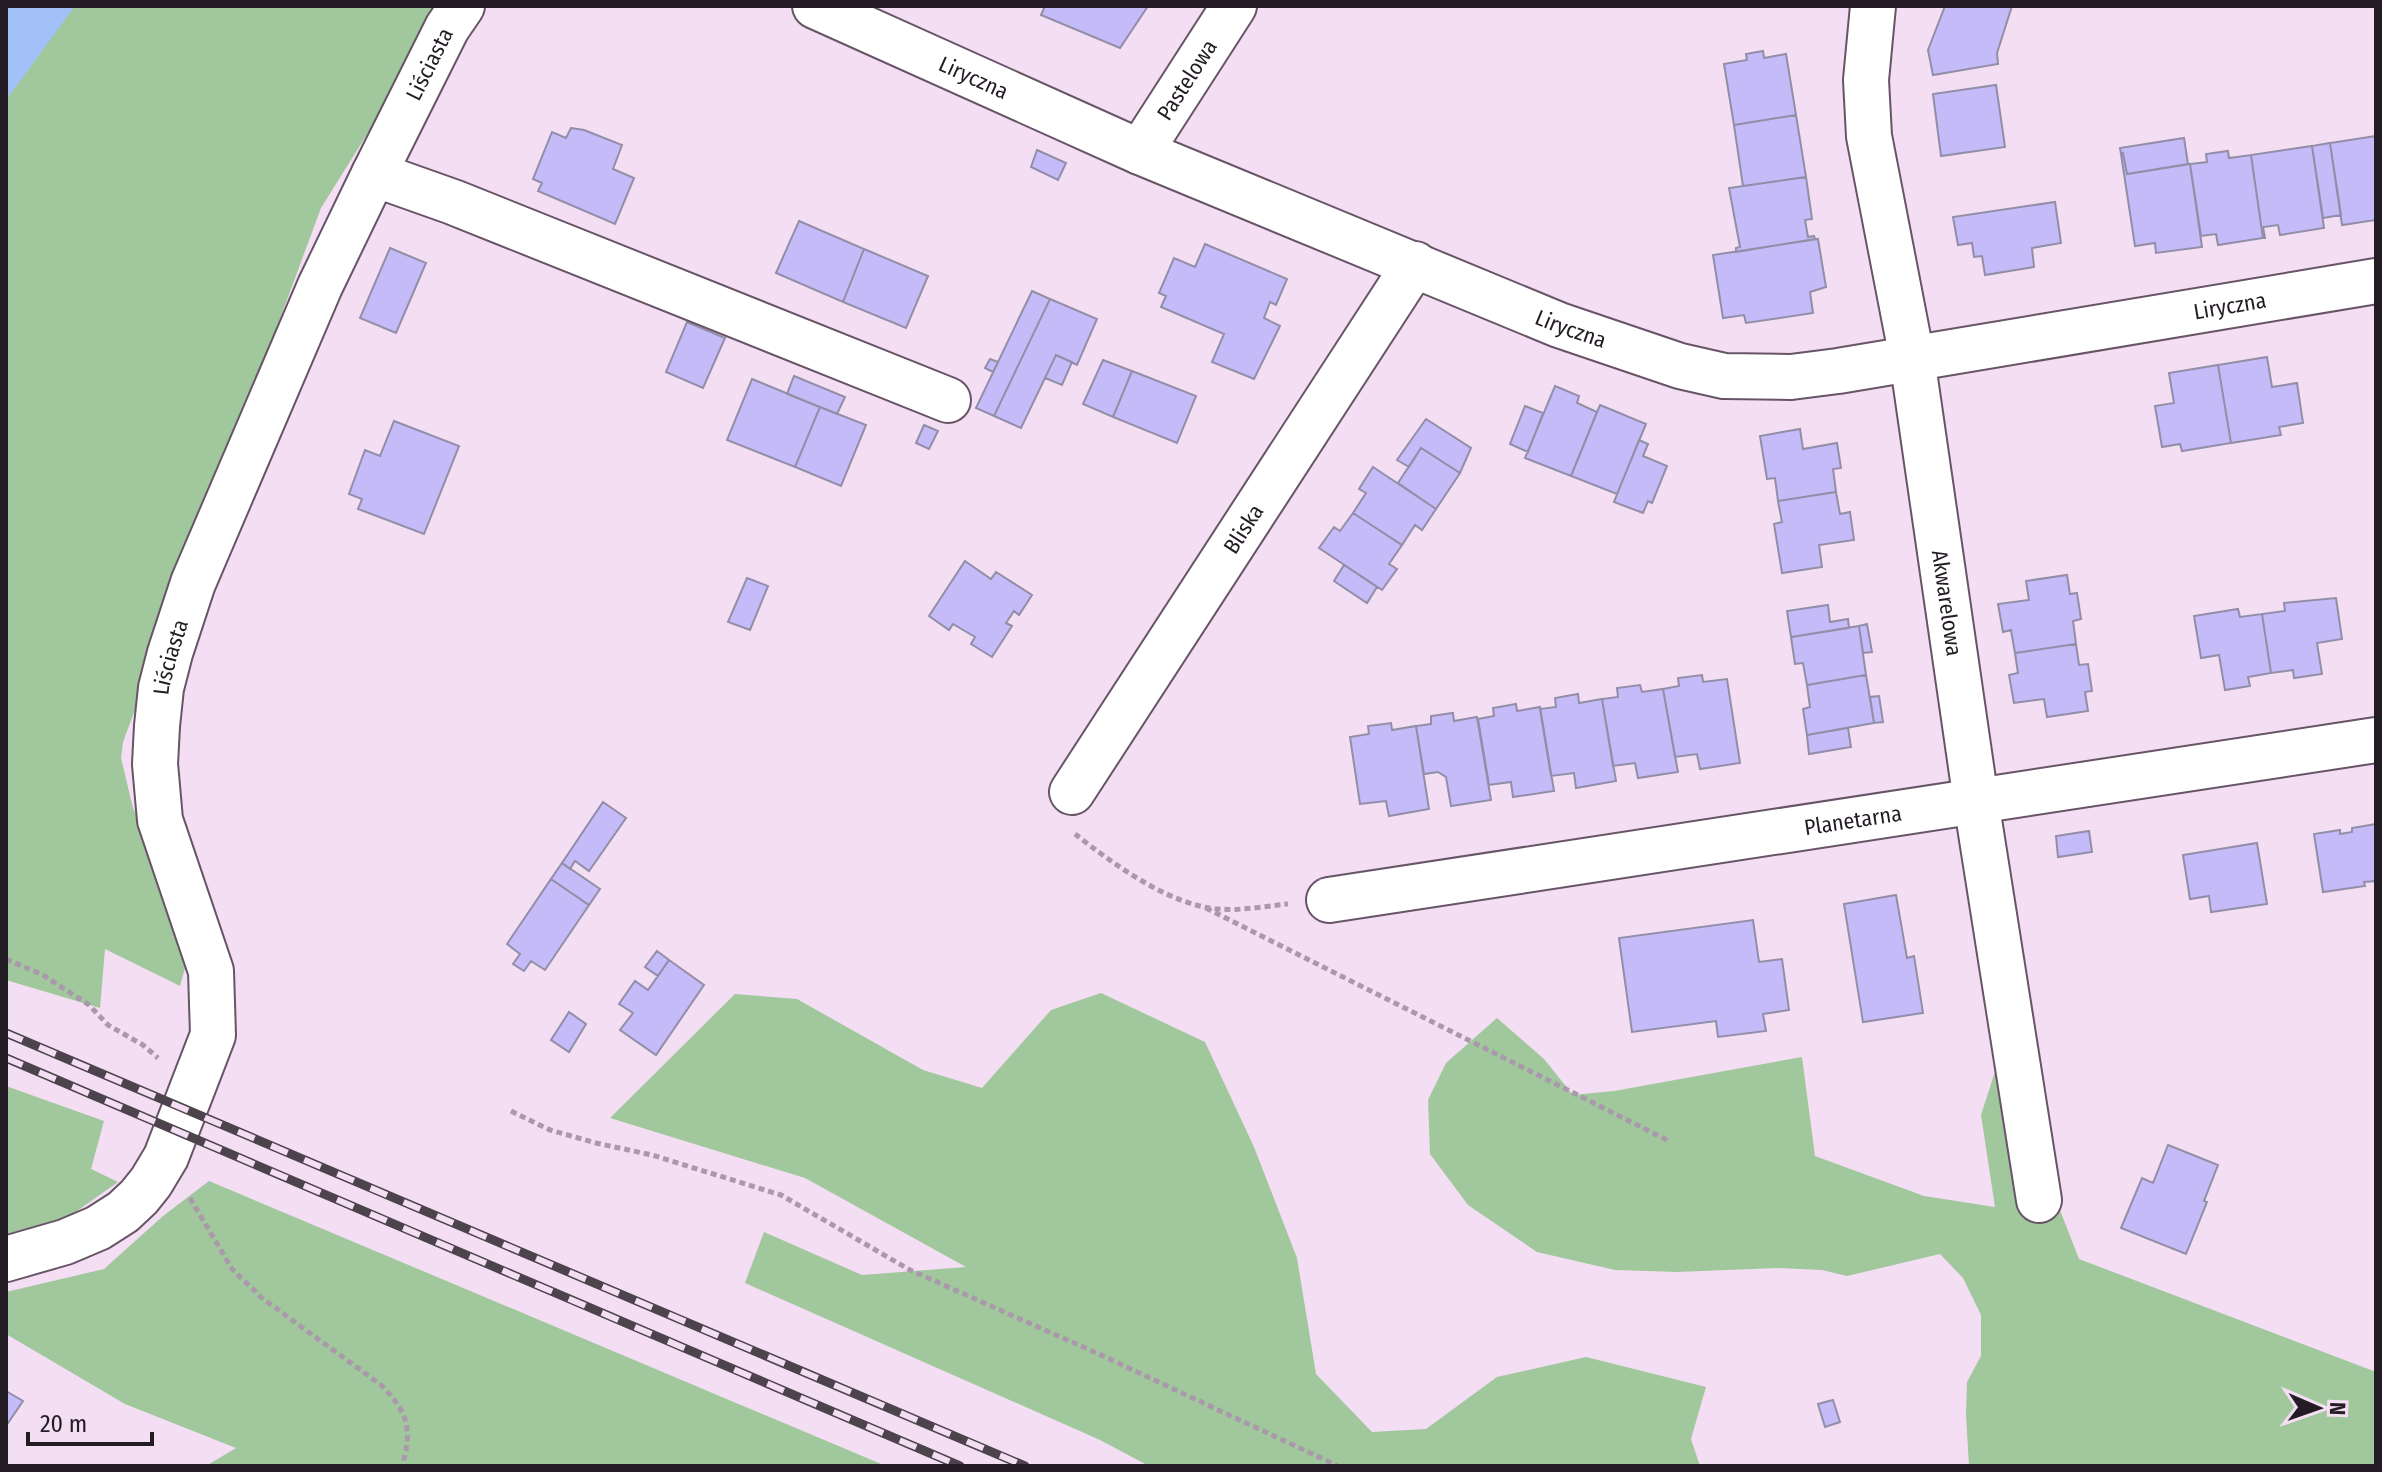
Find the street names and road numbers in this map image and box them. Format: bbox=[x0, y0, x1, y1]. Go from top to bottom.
street label: Liściasta bbox=[400, 23, 458, 105]
street label: Pastelowa bbox=[1151, 34, 1222, 125]
street label: Liryczna bbox=[935, 50, 1013, 105]
street label: Liryczna bbox=[2191, 286, 2268, 325]
street label: Liryczna bbox=[1531, 303, 1610, 354]
street label: Bliska bbox=[1217, 499, 1269, 558]
street label: Akwarelowa bbox=[1926, 548, 1968, 658]
street label: Liściasta bbox=[147, 616, 194, 696]
street label: Planetarna bbox=[1802, 799, 1903, 841]

